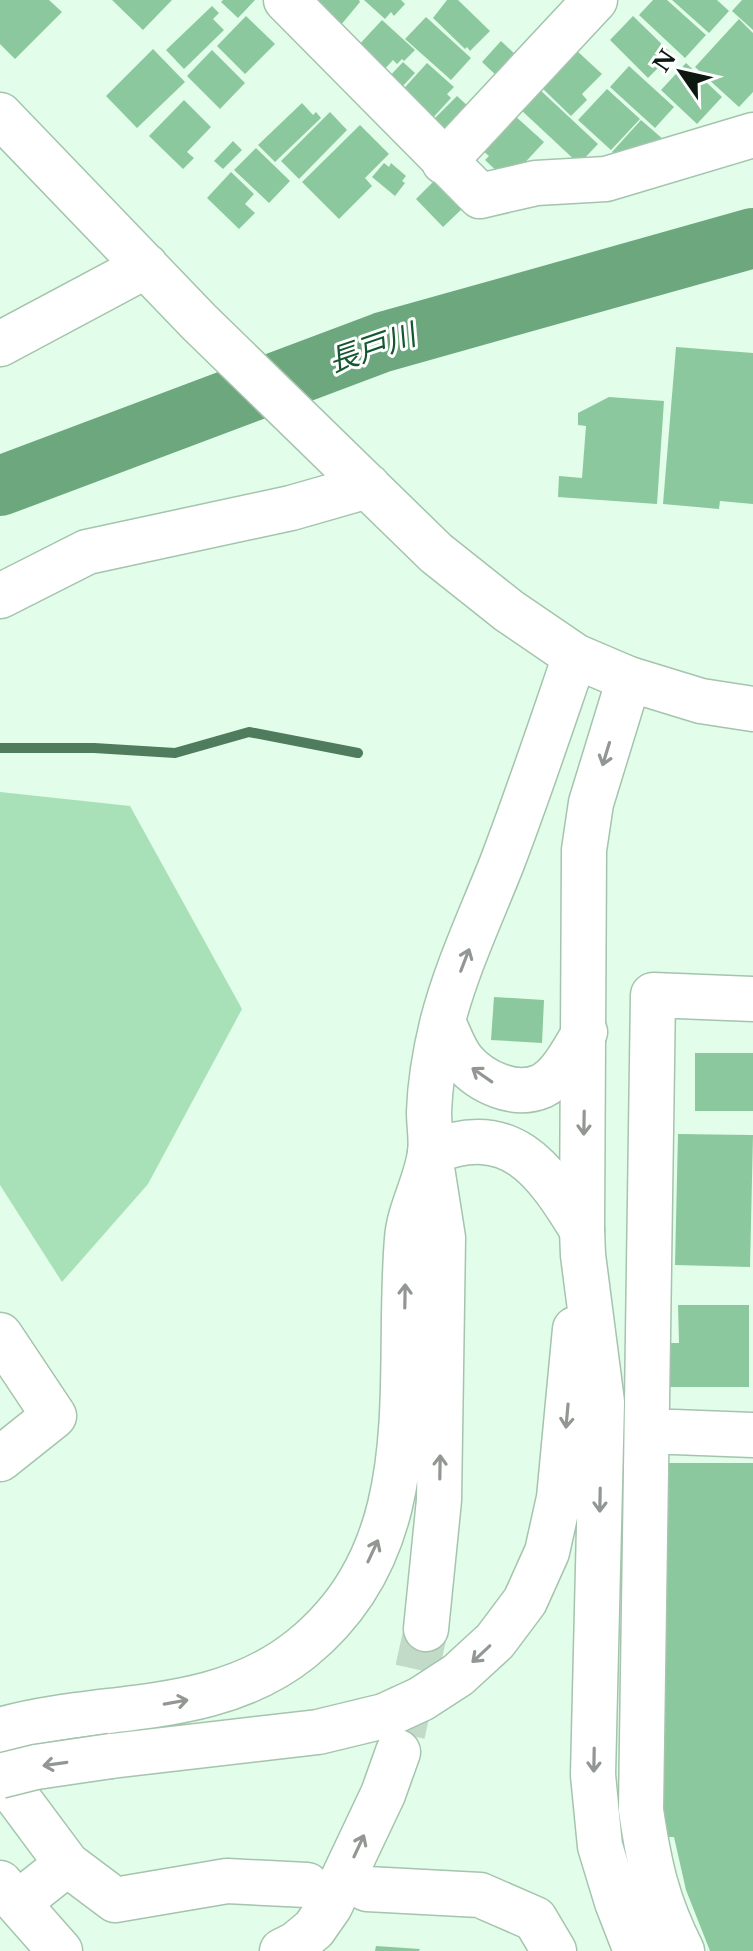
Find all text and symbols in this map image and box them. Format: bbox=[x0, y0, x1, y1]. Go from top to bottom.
north arrow bbox=[641, 32, 721, 112]
text: N bbox=[648, 45, 682, 77]
water label: 長戸川 bbox=[323, 315, 423, 380]
one-way arrow bbox=[598, 740, 613, 766]
one-way arrow bbox=[458, 948, 473, 973]
one-way arrow bbox=[471, 1067, 493, 1083]
one-way arrow bbox=[576, 1109, 591, 1136]
one-way arrow bbox=[398, 1283, 413, 1310]
one-way arrow bbox=[559, 1403, 574, 1429]
one-way arrow bbox=[432, 1454, 448, 1481]
one-way arrow bbox=[592, 1486, 608, 1513]
one-way arrow bbox=[366, 1540, 381, 1564]
one-way arrow bbox=[471, 1644, 491, 1663]
one-way arrow bbox=[163, 1694, 188, 1709]
one-way arrow bbox=[586, 1746, 601, 1773]
one-way arrow bbox=[43, 1757, 68, 1772]
one-way arrow bbox=[352, 1834, 367, 1858]

